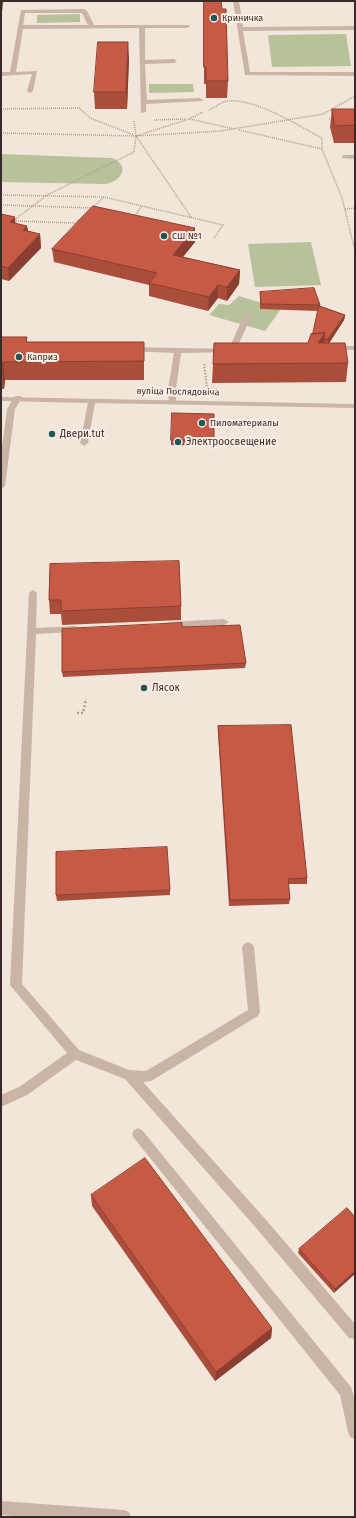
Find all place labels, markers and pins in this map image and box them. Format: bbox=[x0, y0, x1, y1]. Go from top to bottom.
marker: Криничка bbox=[209, 13, 219, 23]
place label: Криничка bbox=[222, 13, 263, 23]
marker: СШ №1 bbox=[159, 231, 169, 241]
place label: СШ №1 bbox=[172, 231, 202, 241]
marker: Каприз bbox=[14, 352, 24, 362]
place label: Каприз bbox=[27, 352, 58, 362]
marker: Пиломатериалы bbox=[197, 418, 207, 428]
place label: Пиломатериалы bbox=[210, 418, 279, 428]
place label: Двери.tut bbox=[60, 428, 105, 440]
marker: Двери.tut bbox=[47, 429, 57, 439]
place label: Электроосвещение bbox=[186, 436, 276, 448]
marker: Электроосвещение bbox=[173, 437, 183, 447]
place label: Лясок bbox=[152, 682, 180, 694]
marker: Лясок bbox=[139, 683, 149, 693]

